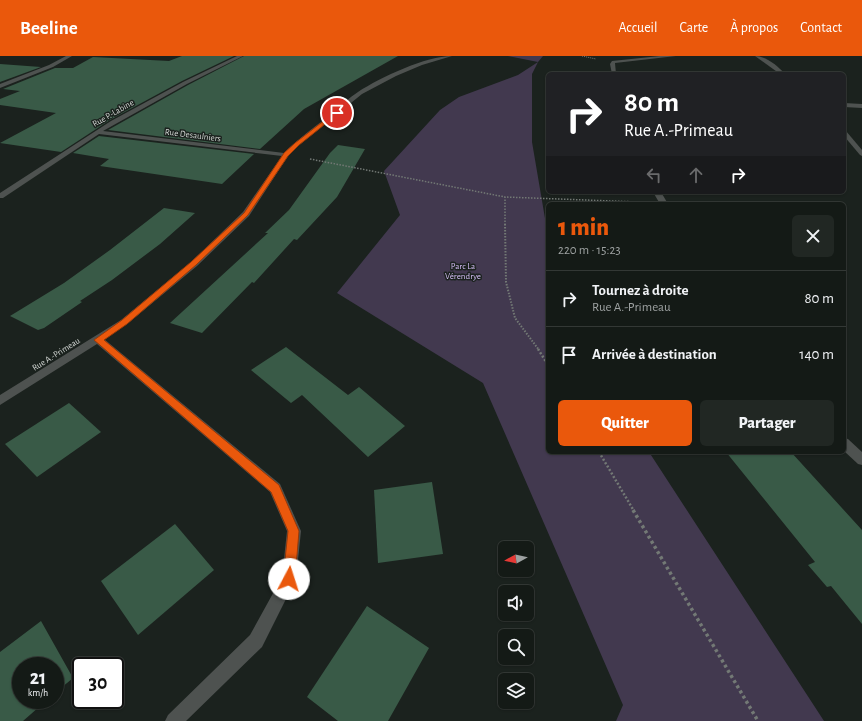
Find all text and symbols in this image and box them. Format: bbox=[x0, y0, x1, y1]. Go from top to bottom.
text: Beeline bbox=[20, 19, 78, 38]
text: Accueil bbox=[618, 21, 657, 35]
text: Carte bbox=[679, 21, 708, 35]
text: À propos bbox=[730, 21, 778, 35]
text: Contact bbox=[800, 21, 842, 35]
icon: right bbox=[558, 88, 610, 140]
text: 80 m bbox=[624, 89, 679, 117]
pin bbox=[320, 96, 354, 130]
street label: Rue P.-Labine bbox=[91, 98, 135, 129]
icon: arrive bbox=[326, 102, 348, 124]
text: Rue A.-Primeau bbox=[624, 122, 733, 140]
street label: Rue Desaulniers bbox=[164, 128, 222, 143]
icon: left bbox=[643, 164, 665, 186]
icon: ahead bbox=[685, 164, 707, 186]
icon: right bbox=[727, 164, 749, 186]
button: close bbox=[792, 215, 834, 257]
text: 1 min bbox=[558, 216, 609, 240]
text: 220 m · 15:23 bbox=[558, 244, 621, 257]
park label: Parc La Vérendrye bbox=[445, 262, 481, 281]
text: Tournez à droite bbox=[592, 283, 689, 298]
icon: right bbox=[558, 288, 580, 310]
text: 80 m bbox=[804, 291, 834, 306]
text: Rue A.-Primeau bbox=[592, 301, 671, 314]
street label: Rue A.-Primeau bbox=[31, 336, 82, 373]
icon: arrive bbox=[558, 344, 580, 366]
text: Arrivée à destination bbox=[592, 347, 717, 362]
text: 140 m bbox=[799, 347, 834, 362]
button: Quitter bbox=[558, 400, 692, 446]
button: Partager bbox=[700, 400, 834, 446]
north arrow bbox=[498, 541, 534, 577]
map controls bbox=[498, 541, 534, 709]
position arrow bbox=[268, 558, 310, 600]
button: sound bbox=[498, 585, 534, 621]
button: search bbox=[498, 629, 534, 665]
speed limit sign: 30 bbox=[72, 657, 124, 709]
text: 21 bbox=[30, 668, 46, 688]
button: layers bbox=[498, 673, 534, 709]
text: km/h bbox=[28, 688, 48, 698]

